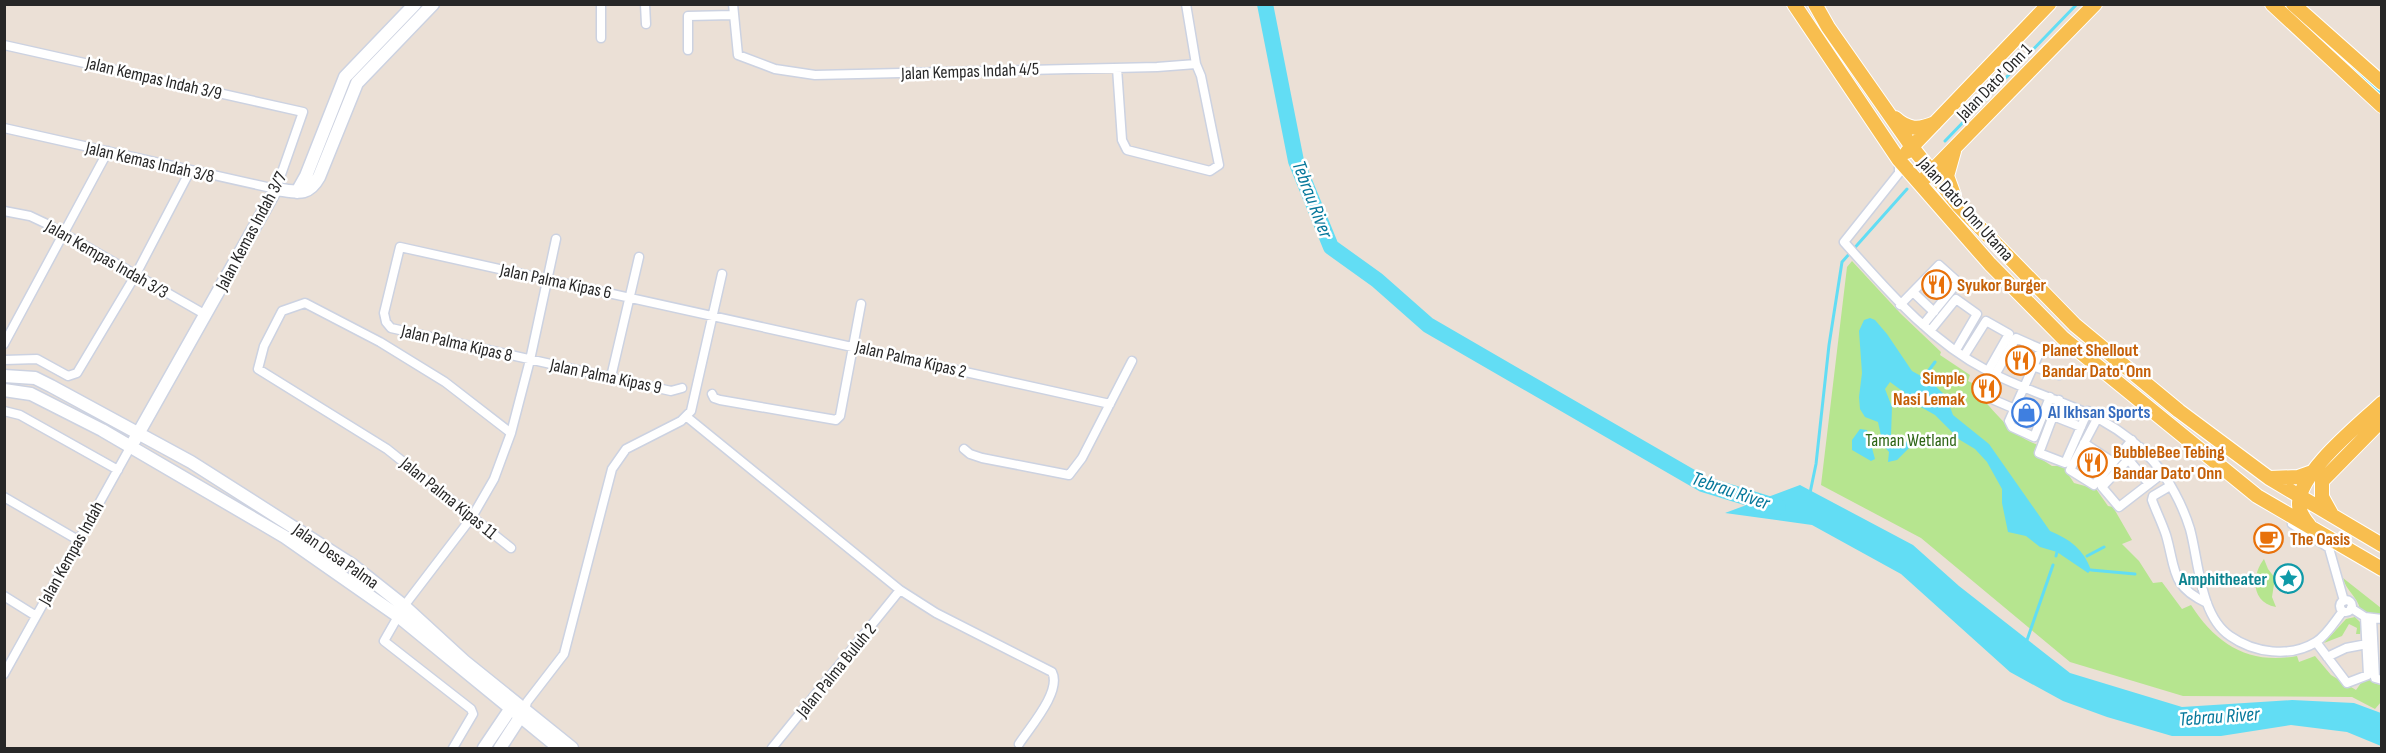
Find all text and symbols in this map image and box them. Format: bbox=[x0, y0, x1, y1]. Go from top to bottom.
street label: Jalan Dato' Onn 1 bbox=[1952, 39, 2037, 126]
street label: Jalan Kempas Indah 3/9 bbox=[83, 52, 224, 104]
street label: Jalan Kempas Indah 4/5 bbox=[900, 59, 1039, 84]
street label: Jalan Kemas Indah 3/8 bbox=[83, 137, 216, 188]
street label: Jalan Dato' Onn Utama bbox=[1913, 152, 2018, 266]
water label: Tebrau River bbox=[1286, 157, 1338, 243]
street label: Jalan Kemas Indah 3/7 bbox=[211, 168, 292, 295]
street label: Jalan Kempas Indah 3/3 bbox=[41, 215, 172, 303]
street label: Jalan Palma Kipas 6 bbox=[497, 259, 614, 304]
restaurant icon: Syukor Burger bbox=[1920, 269, 1952, 301]
place label: Syukor Burger bbox=[1957, 275, 2047, 296]
street label: Jalan Palma Kipas 8 bbox=[398, 320, 515, 367]
street label: Jalan Palma Kipas 2 bbox=[852, 336, 968, 382]
place label: Planet Shellout Bandar Dato' Onn bbox=[2042, 340, 2151, 382]
restaurant icon: Planet Shellout Bandar Dato' Onn bbox=[2005, 344, 2037, 376]
street label: Jalan Palma Kipas 9 bbox=[547, 354, 664, 399]
place label: Simple Nasi Lemak bbox=[1893, 368, 1965, 410]
restaurant icon: Simple Nasi Lemak bbox=[1970, 372, 2002, 404]
shop icon: Al Ikhsan Sports bbox=[2011, 396, 2043, 428]
place label: Al Ikhsan Sports bbox=[2047, 402, 2150, 423]
park label: Taman Wetland bbox=[1865, 430, 1957, 451]
place label: BubbleBee Tebing Bandar Dato' Onn bbox=[2113, 442, 2225, 484]
restaurant icon: BubbleBee Tebing Bandar Dato' Onn bbox=[2076, 446, 2108, 478]
street label: Jalan Palma Kipas 11 bbox=[395, 452, 502, 544]
water label: Tebrau River bbox=[1689, 466, 1774, 516]
street label: Jalan Kempas Indah bbox=[34, 498, 109, 610]
street label: Jalan Desa Palma bbox=[288, 519, 383, 594]
cafe icon: The Oasis bbox=[2253, 523, 2285, 555]
place label: The Oasis bbox=[2290, 529, 2350, 550]
place icon: Amphitheater bbox=[2272, 563, 2304, 595]
place label: Amphitheater bbox=[2178, 569, 2267, 590]
street label: Jalan Palma Buluh 2 bbox=[791, 619, 881, 722]
water label: Tebrau River bbox=[2178, 702, 2262, 732]

